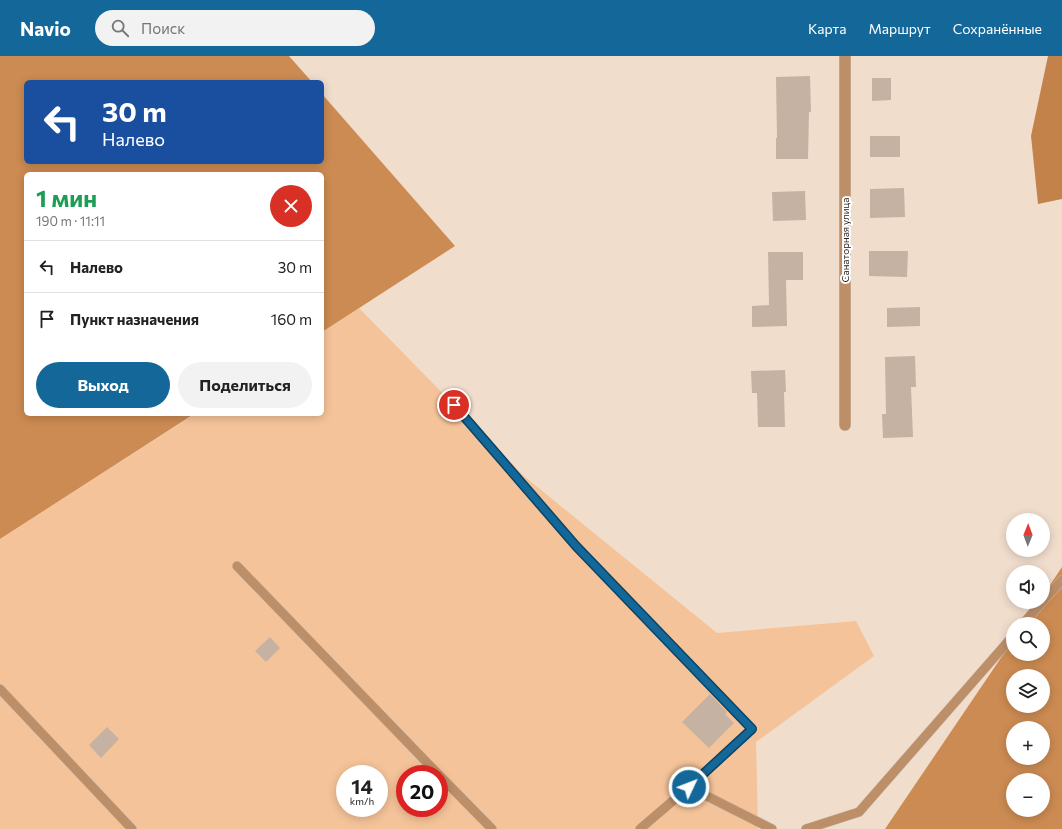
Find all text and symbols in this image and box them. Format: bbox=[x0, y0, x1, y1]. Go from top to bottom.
search box bbox=[95, 10, 375, 46]
text: Navio bbox=[20, 17, 71, 40]
icon: search bbox=[109, 17, 131, 39]
text: Поиск bbox=[141, 19, 185, 37]
text: Карта bbox=[808, 20, 846, 37]
text: Маршрут bbox=[868, 20, 931, 37]
text: Сохранённые bbox=[953, 20, 1042, 37]
text: 30 m bbox=[102, 94, 167, 128]
icon: left bbox=[36, 96, 88, 148]
text: Налево bbox=[102, 128, 165, 150]
text: 1 мин bbox=[36, 183, 97, 212]
button: close bbox=[270, 185, 312, 227]
street label: Санаторная улица bbox=[839, 198, 851, 282]
text: 190 m · 11:11 bbox=[36, 213, 105, 229]
icon: left bbox=[36, 256, 58, 278]
text: Налево bbox=[70, 258, 123, 276]
text: 30 m bbox=[278, 258, 312, 276]
icon: arrive bbox=[36, 308, 58, 330]
text: Пункт назначения bbox=[70, 310, 199, 328]
text: 160 m bbox=[271, 310, 312, 328]
button: Выход bbox=[36, 362, 170, 408]
button: Поделиться bbox=[178, 362, 312, 408]
pin bbox=[437, 388, 471, 422]
icon: arrive bbox=[443, 394, 465, 416]
north arrow bbox=[1006, 513, 1050, 557]
map controls bbox=[1006, 513, 1050, 817]
button: sound bbox=[1006, 565, 1050, 609]
button: search bbox=[1006, 617, 1050, 661]
button: layers bbox=[1006, 669, 1050, 713]
button: + bbox=[1006, 721, 1050, 765]
speed limit sign: 20 bbox=[396, 765, 448, 817]
position arrow bbox=[668, 766, 710, 808]
button: − bbox=[1006, 773, 1050, 817]
text: 14 bbox=[351, 774, 373, 798]
text: km/h bbox=[350, 795, 374, 807]

